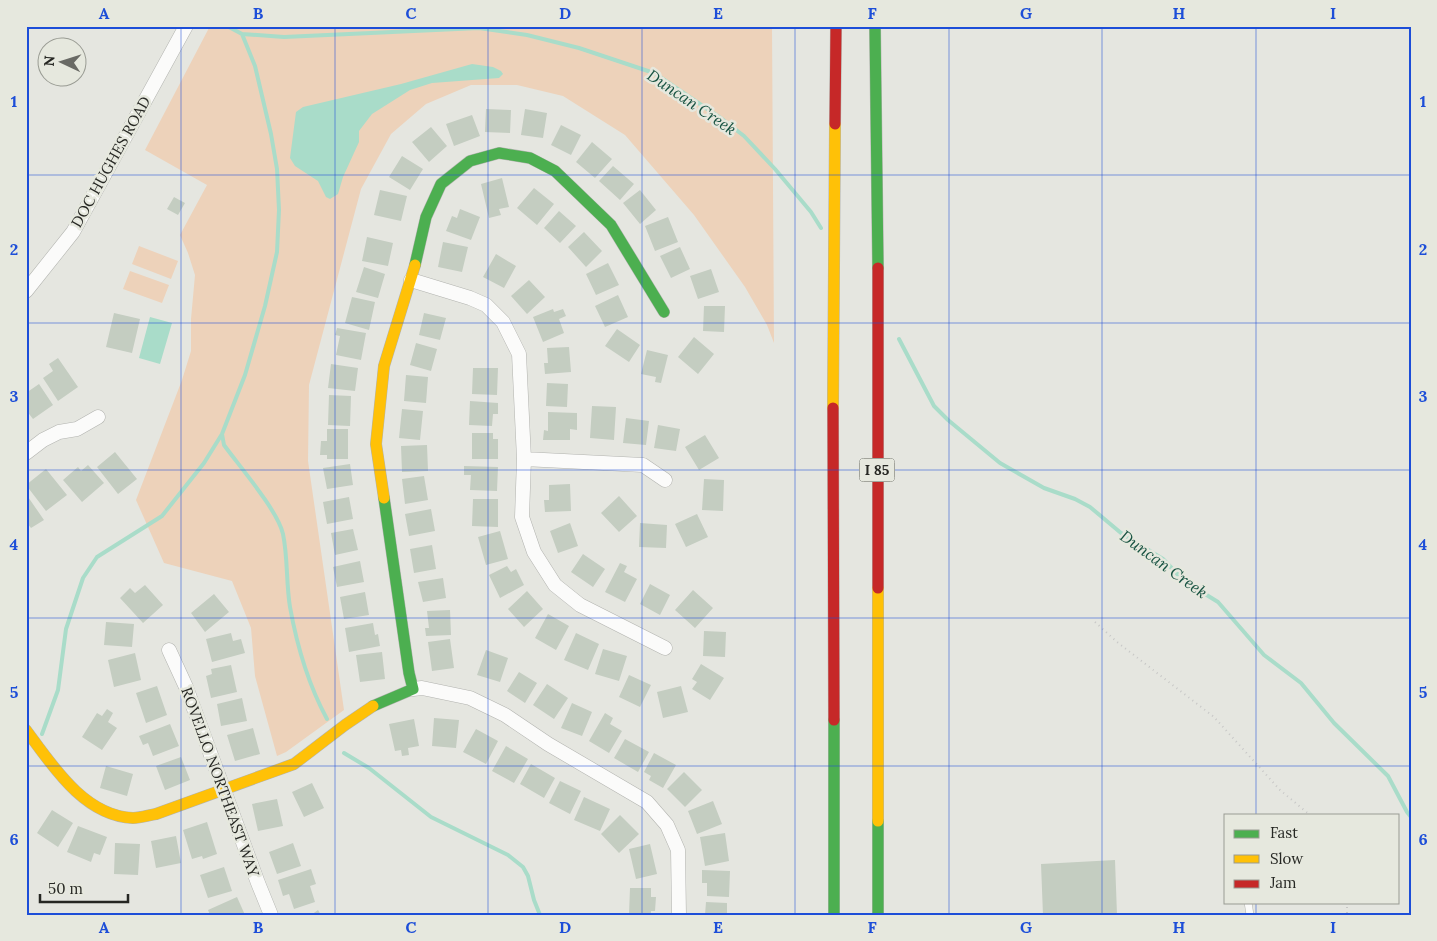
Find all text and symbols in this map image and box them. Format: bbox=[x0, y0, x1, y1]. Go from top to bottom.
text: A bbox=[99, 3, 110, 23]
text: B bbox=[253, 3, 264, 23]
text: C bbox=[405, 3, 417, 23]
text: D bbox=[559, 3, 571, 23]
text: E bbox=[713, 3, 723, 23]
text: F bbox=[867, 3, 877, 23]
text: G bbox=[1020, 3, 1032, 23]
text: H bbox=[1173, 3, 1186, 23]
text: I bbox=[1330, 3, 1336, 23]
north arrow bbox=[38, 38, 88, 88]
text: N bbox=[40, 55, 58, 67]
water label: Duncan Creek bbox=[644, 65, 740, 139]
text: 1 bbox=[11, 91, 17, 111]
text: 1 bbox=[1420, 91, 1426, 111]
street label: DOC HUGHES ROAD bbox=[67, 93, 154, 231]
text: 2 bbox=[10, 239, 18, 259]
text: 2 bbox=[1419, 239, 1427, 259]
text: 3 bbox=[10, 386, 19, 406]
text: 3 bbox=[1419, 386, 1428, 406]
road number: I 85 bbox=[860, 458, 894, 482]
water label: Duncan Creek bbox=[1116, 526, 1212, 602]
text: 4 bbox=[10, 534, 19, 554]
text: 4 bbox=[1419, 534, 1428, 554]
text: 5 bbox=[10, 682, 19, 702]
text: 5 bbox=[1419, 682, 1428, 702]
street label: ROVELLO NORTHEAST WAY bbox=[177, 684, 264, 880]
legend bbox=[1224, 814, 1400, 904]
text: Fast bbox=[1270, 823, 1298, 842]
text: 6 bbox=[9, 829, 19, 849]
text: 6 bbox=[1418, 829, 1428, 849]
text: Slow bbox=[1270, 849, 1303, 868]
scale bar bbox=[40, 871, 128, 903]
text: Jam bbox=[1269, 873, 1297, 892]
text: 50 m bbox=[48, 879, 83, 898]
text: A bbox=[99, 917, 110, 937]
text: B bbox=[253, 917, 264, 937]
text: C bbox=[405, 917, 417, 937]
text: D bbox=[559, 917, 571, 937]
text: E bbox=[713, 917, 723, 937]
text: F bbox=[867, 917, 877, 937]
text: G bbox=[1020, 917, 1032, 937]
text: H bbox=[1173, 917, 1186, 937]
text: I bbox=[1330, 917, 1336, 937]

